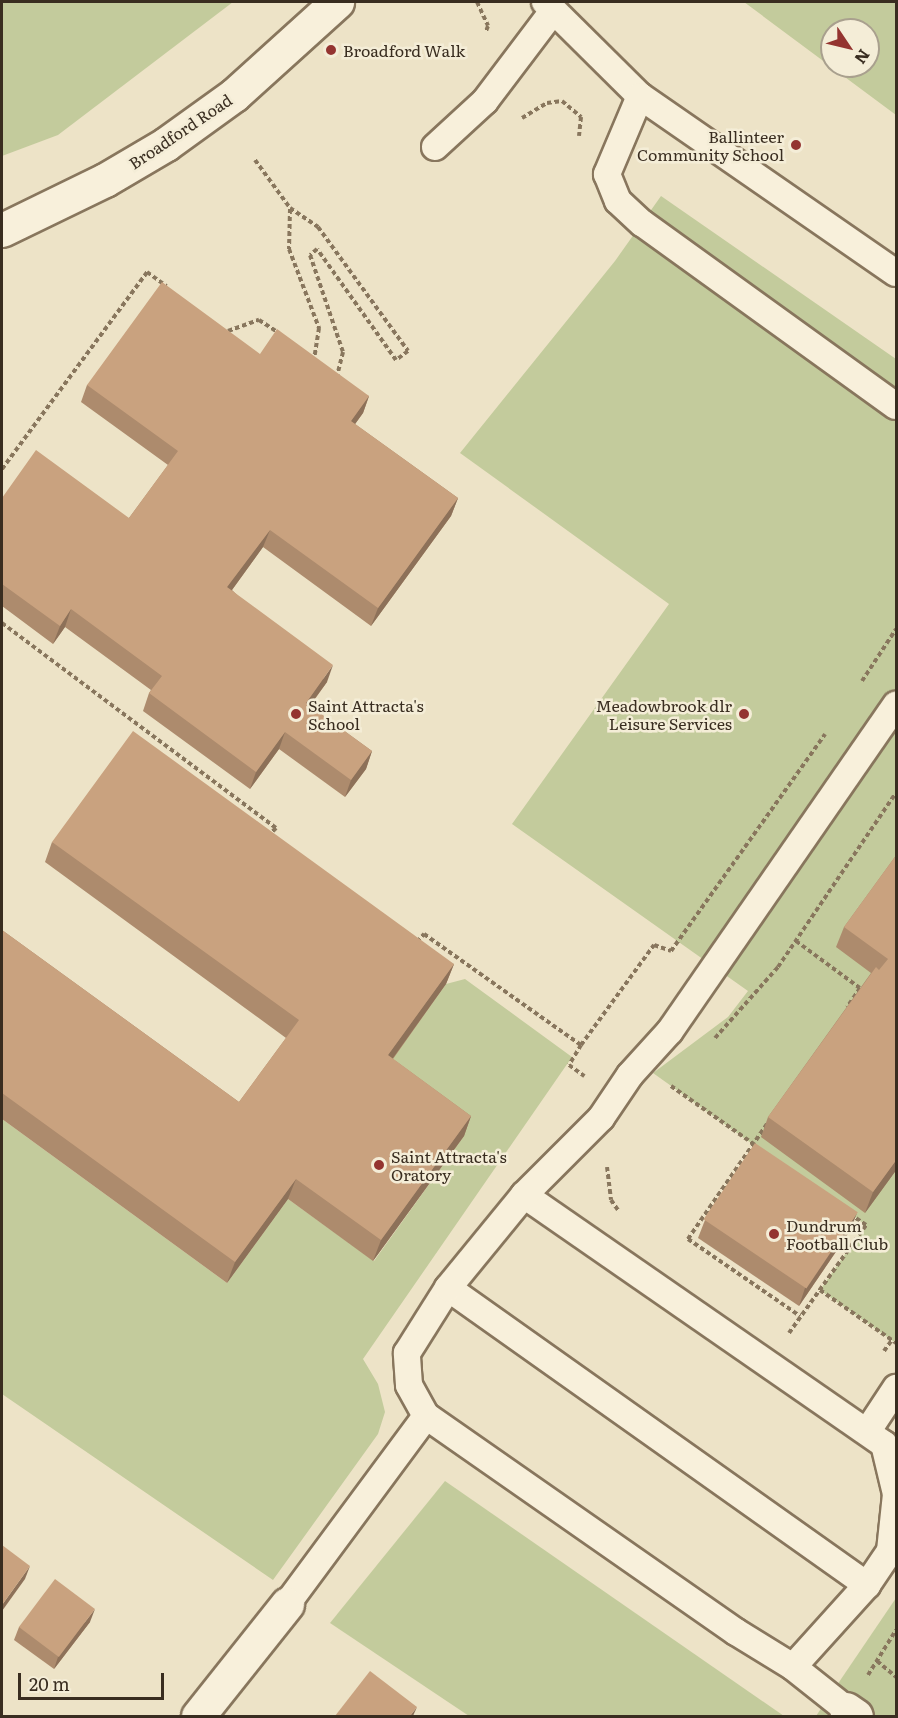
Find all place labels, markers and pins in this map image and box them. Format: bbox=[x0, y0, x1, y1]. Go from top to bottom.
place label: Broadford Walk bbox=[343, 40, 465, 60]
marker: Broadford Walk bbox=[324, 43, 338, 57]
place label: Ballinteer Community School bbox=[637, 126, 784, 164]
marker: Ballinteer Community School bbox=[789, 138, 803, 152]
place label: Saint Attracta's School bbox=[308, 695, 424, 733]
place label: Meadowbrook dlr Leisure Services bbox=[596, 695, 732, 733]
marker: Saint Attracta's School bbox=[289, 707, 303, 721]
marker: Meadowbrook dlr Leisure Services bbox=[737, 707, 751, 721]
place label: Saint Attracta's Oratory bbox=[391, 1146, 507, 1184]
marker: Saint Attracta's Oratory bbox=[372, 1158, 386, 1172]
place label: Dundrum Football Club bbox=[786, 1215, 888, 1253]
marker: Dundrum Football Club bbox=[767, 1227, 781, 1241]

